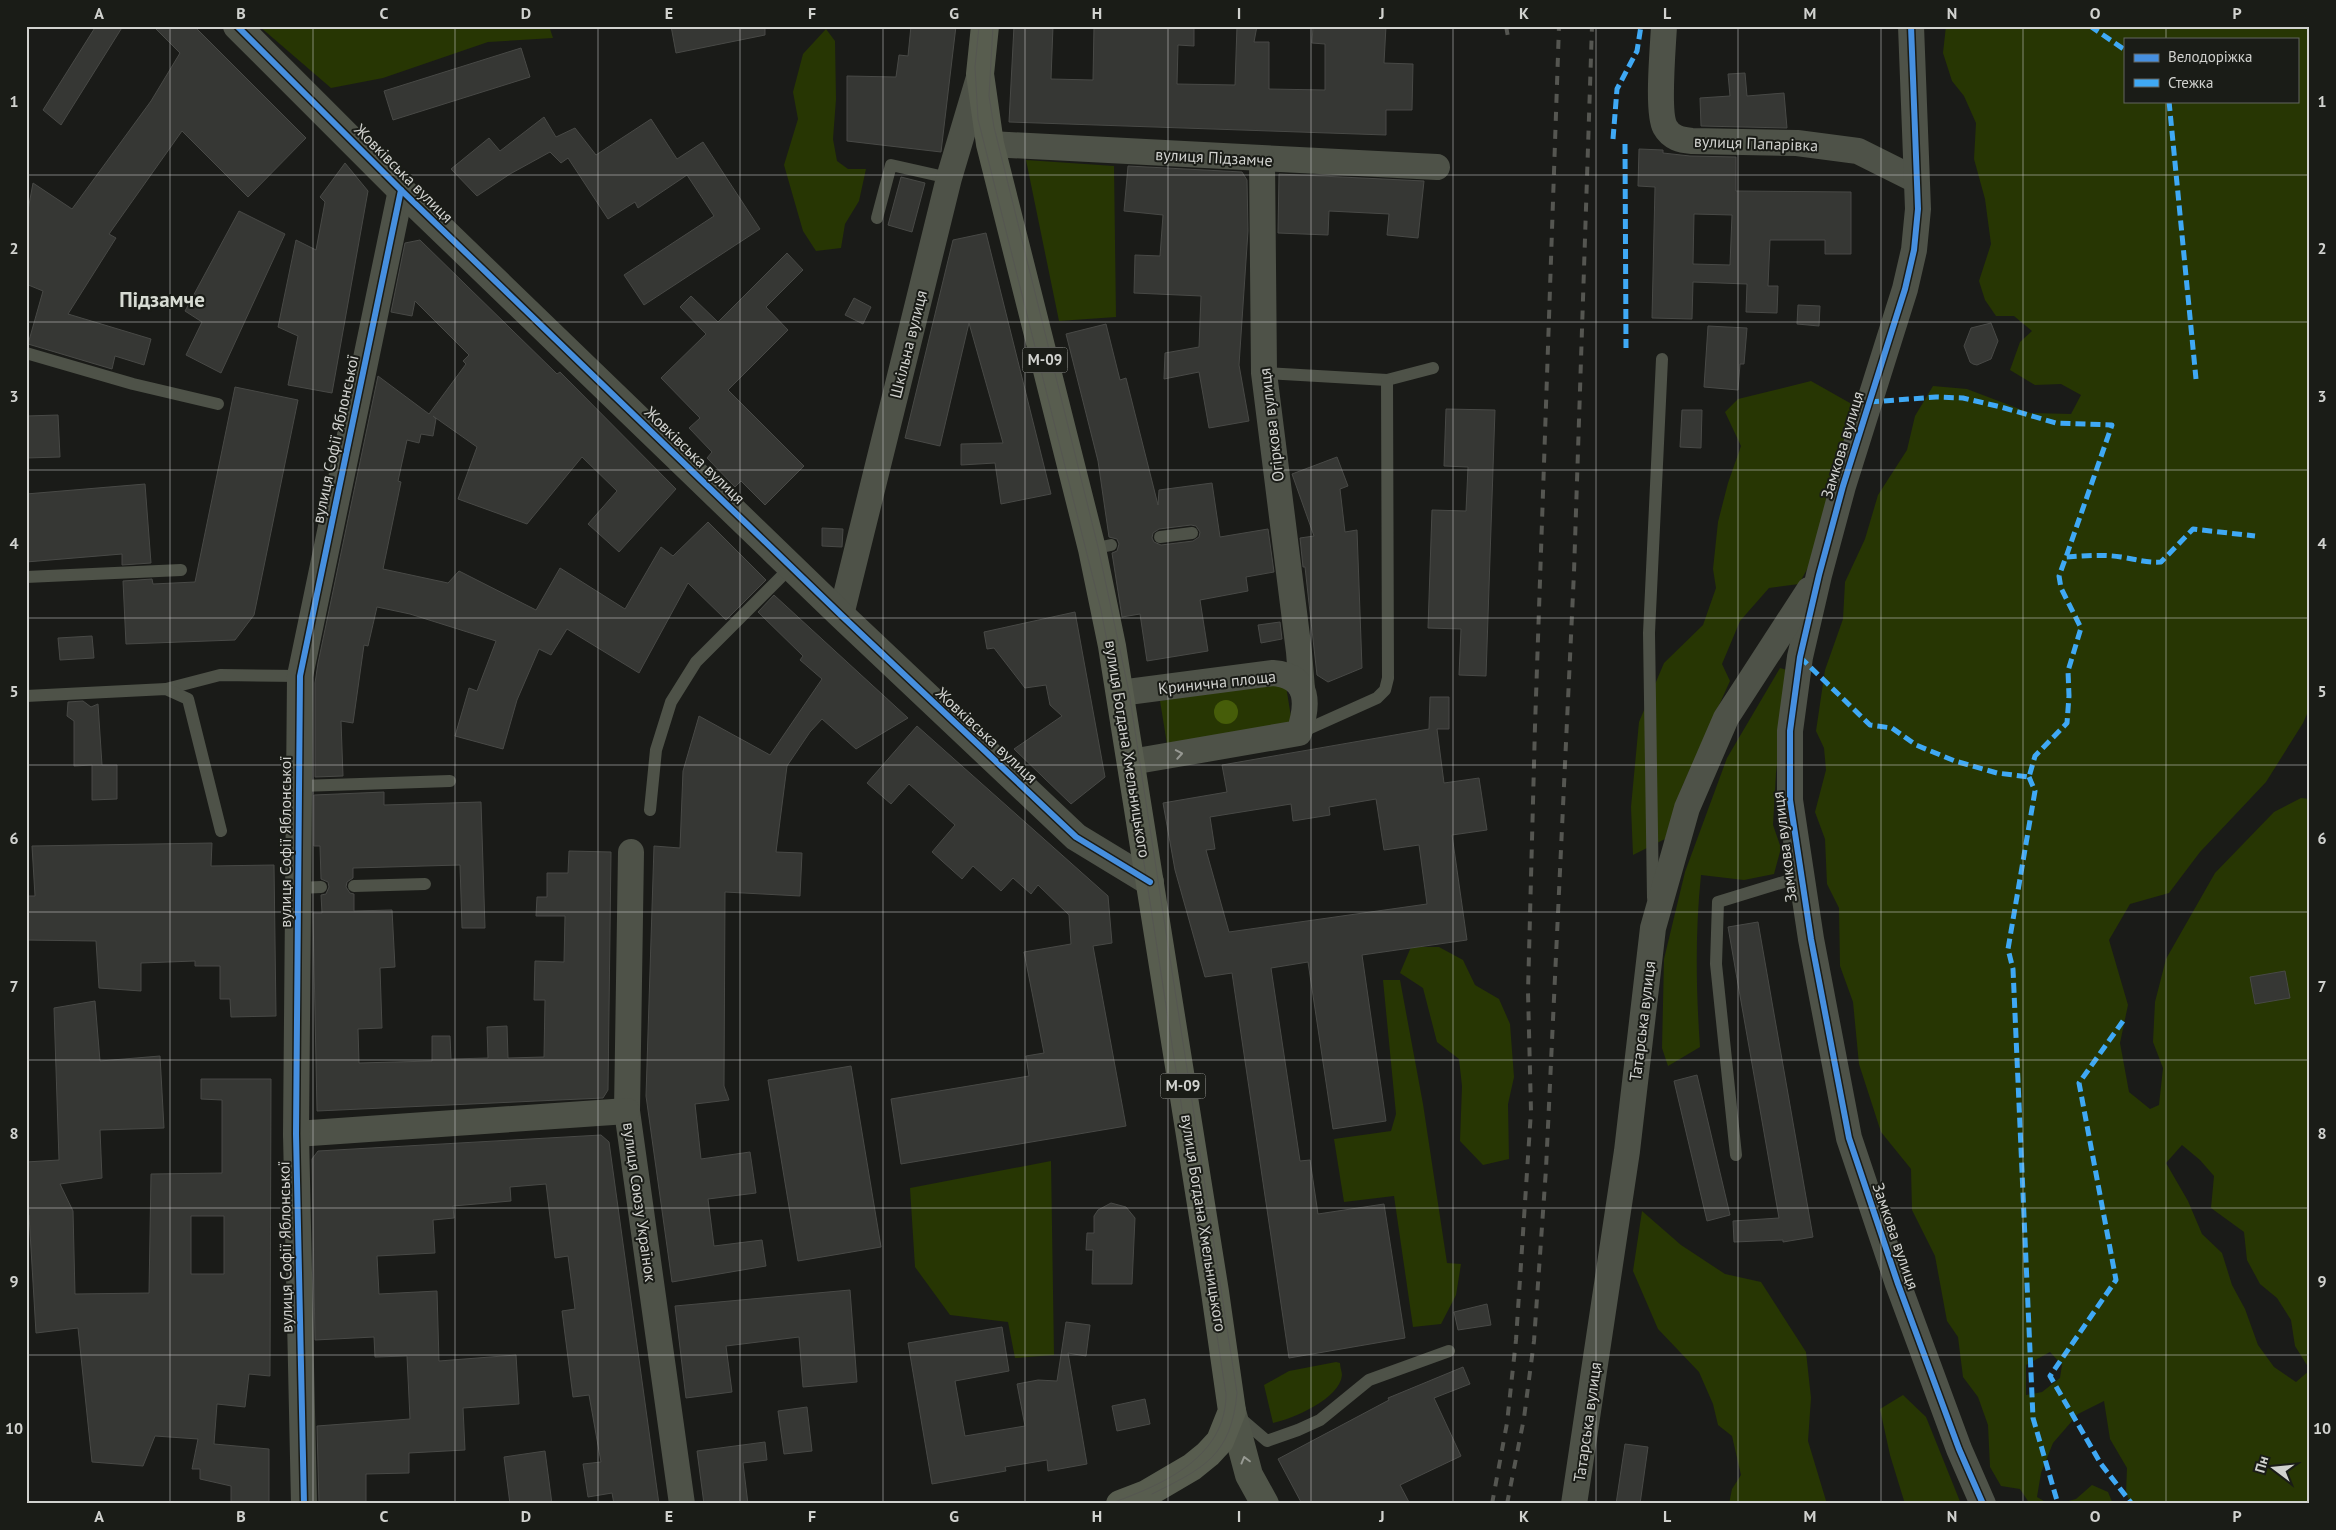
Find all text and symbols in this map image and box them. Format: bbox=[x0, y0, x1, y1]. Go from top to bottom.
text: A bbox=[94, 3, 104, 23]
text: B bbox=[236, 3, 246, 23]
text: C bbox=[380, 3, 389, 23]
text: D bbox=[521, 3, 531, 23]
text: E bbox=[665, 3, 673, 23]
text: F bbox=[808, 3, 816, 23]
text: G bbox=[949, 3, 959, 23]
text: H bbox=[1092, 3, 1102, 23]
text: I bbox=[1237, 3, 1241, 23]
text: J bbox=[1378, 3, 1385, 23]
text: K bbox=[1519, 3, 1529, 23]
text: L bbox=[1663, 3, 1672, 23]
text: M bbox=[1804, 3, 1816, 23]
text: N bbox=[1947, 3, 1957, 23]
text: O bbox=[2090, 3, 2101, 23]
text: P bbox=[2232, 3, 2242, 23]
legend bbox=[2124, 38, 2298, 102]
text: Велодоріжка bbox=[2168, 47, 2252, 66]
text: Стежка bbox=[2168, 73, 2213, 92]
text: 1 bbox=[9, 91, 19, 111]
text: 1 bbox=[2317, 91, 2327, 111]
street label: Жовківська вулиця bbox=[350, 119, 458, 227]
street label: вулиця Папарівка bbox=[1694, 131, 1818, 155]
street label: вулиця Підзамче bbox=[1155, 144, 1273, 170]
text: 2 bbox=[9, 238, 19, 258]
text: 2 bbox=[2317, 238, 2327, 258]
district label: Підзамче bbox=[119, 286, 205, 313]
street label: Шкільна вулиця bbox=[885, 288, 931, 400]
road number: М-09 bbox=[1022, 348, 1068, 372]
street label: вулиця Софії Яблонської bbox=[307, 353, 363, 525]
street label: Огіркова вулиця bbox=[1254, 367, 1288, 483]
text: 3 bbox=[9, 386, 19, 406]
text: 3 bbox=[2317, 386, 2327, 406]
street label: Замкова вулиця bbox=[1816, 389, 1868, 501]
street label: Жовківська вулиця bbox=[640, 401, 749, 508]
text: 4 bbox=[9, 533, 19, 553]
text: 4 bbox=[2317, 533, 2327, 553]
street label: вулиця Богдана Хмельницького bbox=[1101, 639, 1155, 859]
street label: Кринична площа bbox=[1157, 666, 1277, 698]
text: 5 bbox=[9, 681, 19, 701]
text: 5 bbox=[2317, 681, 2327, 701]
street label: Жовківська вулиця bbox=[931, 682, 1042, 787]
one-way arrow bbox=[1175, 749, 1183, 759]
street label: вулиця Софії Яблонської bbox=[275, 756, 295, 928]
street label: Замкова вулиця bbox=[1767, 790, 1801, 904]
text: 6 bbox=[9, 828, 19, 848]
text: 6 bbox=[2317, 828, 2327, 848]
street label: Татарська вулиця bbox=[1625, 960, 1659, 1082]
text: 7 bbox=[9, 976, 19, 996]
text: 7 bbox=[2317, 976, 2327, 996]
road number: М-09 bbox=[1160, 1074, 1206, 1098]
street label: вулиця Богдана Хмельницького bbox=[1177, 1113, 1231, 1333]
street label: вулиця Союзу Українок bbox=[619, 1121, 661, 1283]
text: 8 bbox=[9, 1123, 19, 1143]
text: 8 bbox=[2317, 1123, 2327, 1143]
street label: вулиця Софії Яблонської bbox=[274, 1161, 296, 1333]
street label: Замкова вулиця bbox=[1868, 1180, 1924, 1292]
text: 9 bbox=[9, 1271, 19, 1291]
text: 9 bbox=[2317, 1271, 2327, 1291]
street label: Татарська вулиця bbox=[1569, 1361, 1605, 1483]
text: 10 bbox=[5, 1418, 23, 1438]
text: 10 bbox=[2313, 1418, 2331, 1438]
north arrow bbox=[2248, 1442, 2298, 1492]
text: Пн bbox=[2251, 1454, 2272, 1475]
one-way arrow bbox=[1240, 1456, 1250, 1465]
text: A bbox=[94, 1506, 104, 1526]
text: B bbox=[236, 1506, 246, 1526]
text: C bbox=[380, 1506, 389, 1526]
text: D bbox=[521, 1506, 531, 1526]
text: E bbox=[665, 1506, 673, 1526]
text: F bbox=[808, 1506, 816, 1526]
text: G bbox=[949, 1506, 959, 1526]
text: H bbox=[1092, 1506, 1102, 1526]
text: I bbox=[1237, 1506, 1241, 1526]
text: J bbox=[1378, 1506, 1385, 1526]
text: K bbox=[1519, 1506, 1529, 1526]
text: L bbox=[1663, 1506, 1672, 1526]
text: M bbox=[1804, 1506, 1816, 1526]
text: N bbox=[1947, 1506, 1957, 1526]
text: O bbox=[2090, 1506, 2101, 1526]
text: P bbox=[2232, 1506, 2242, 1526]

